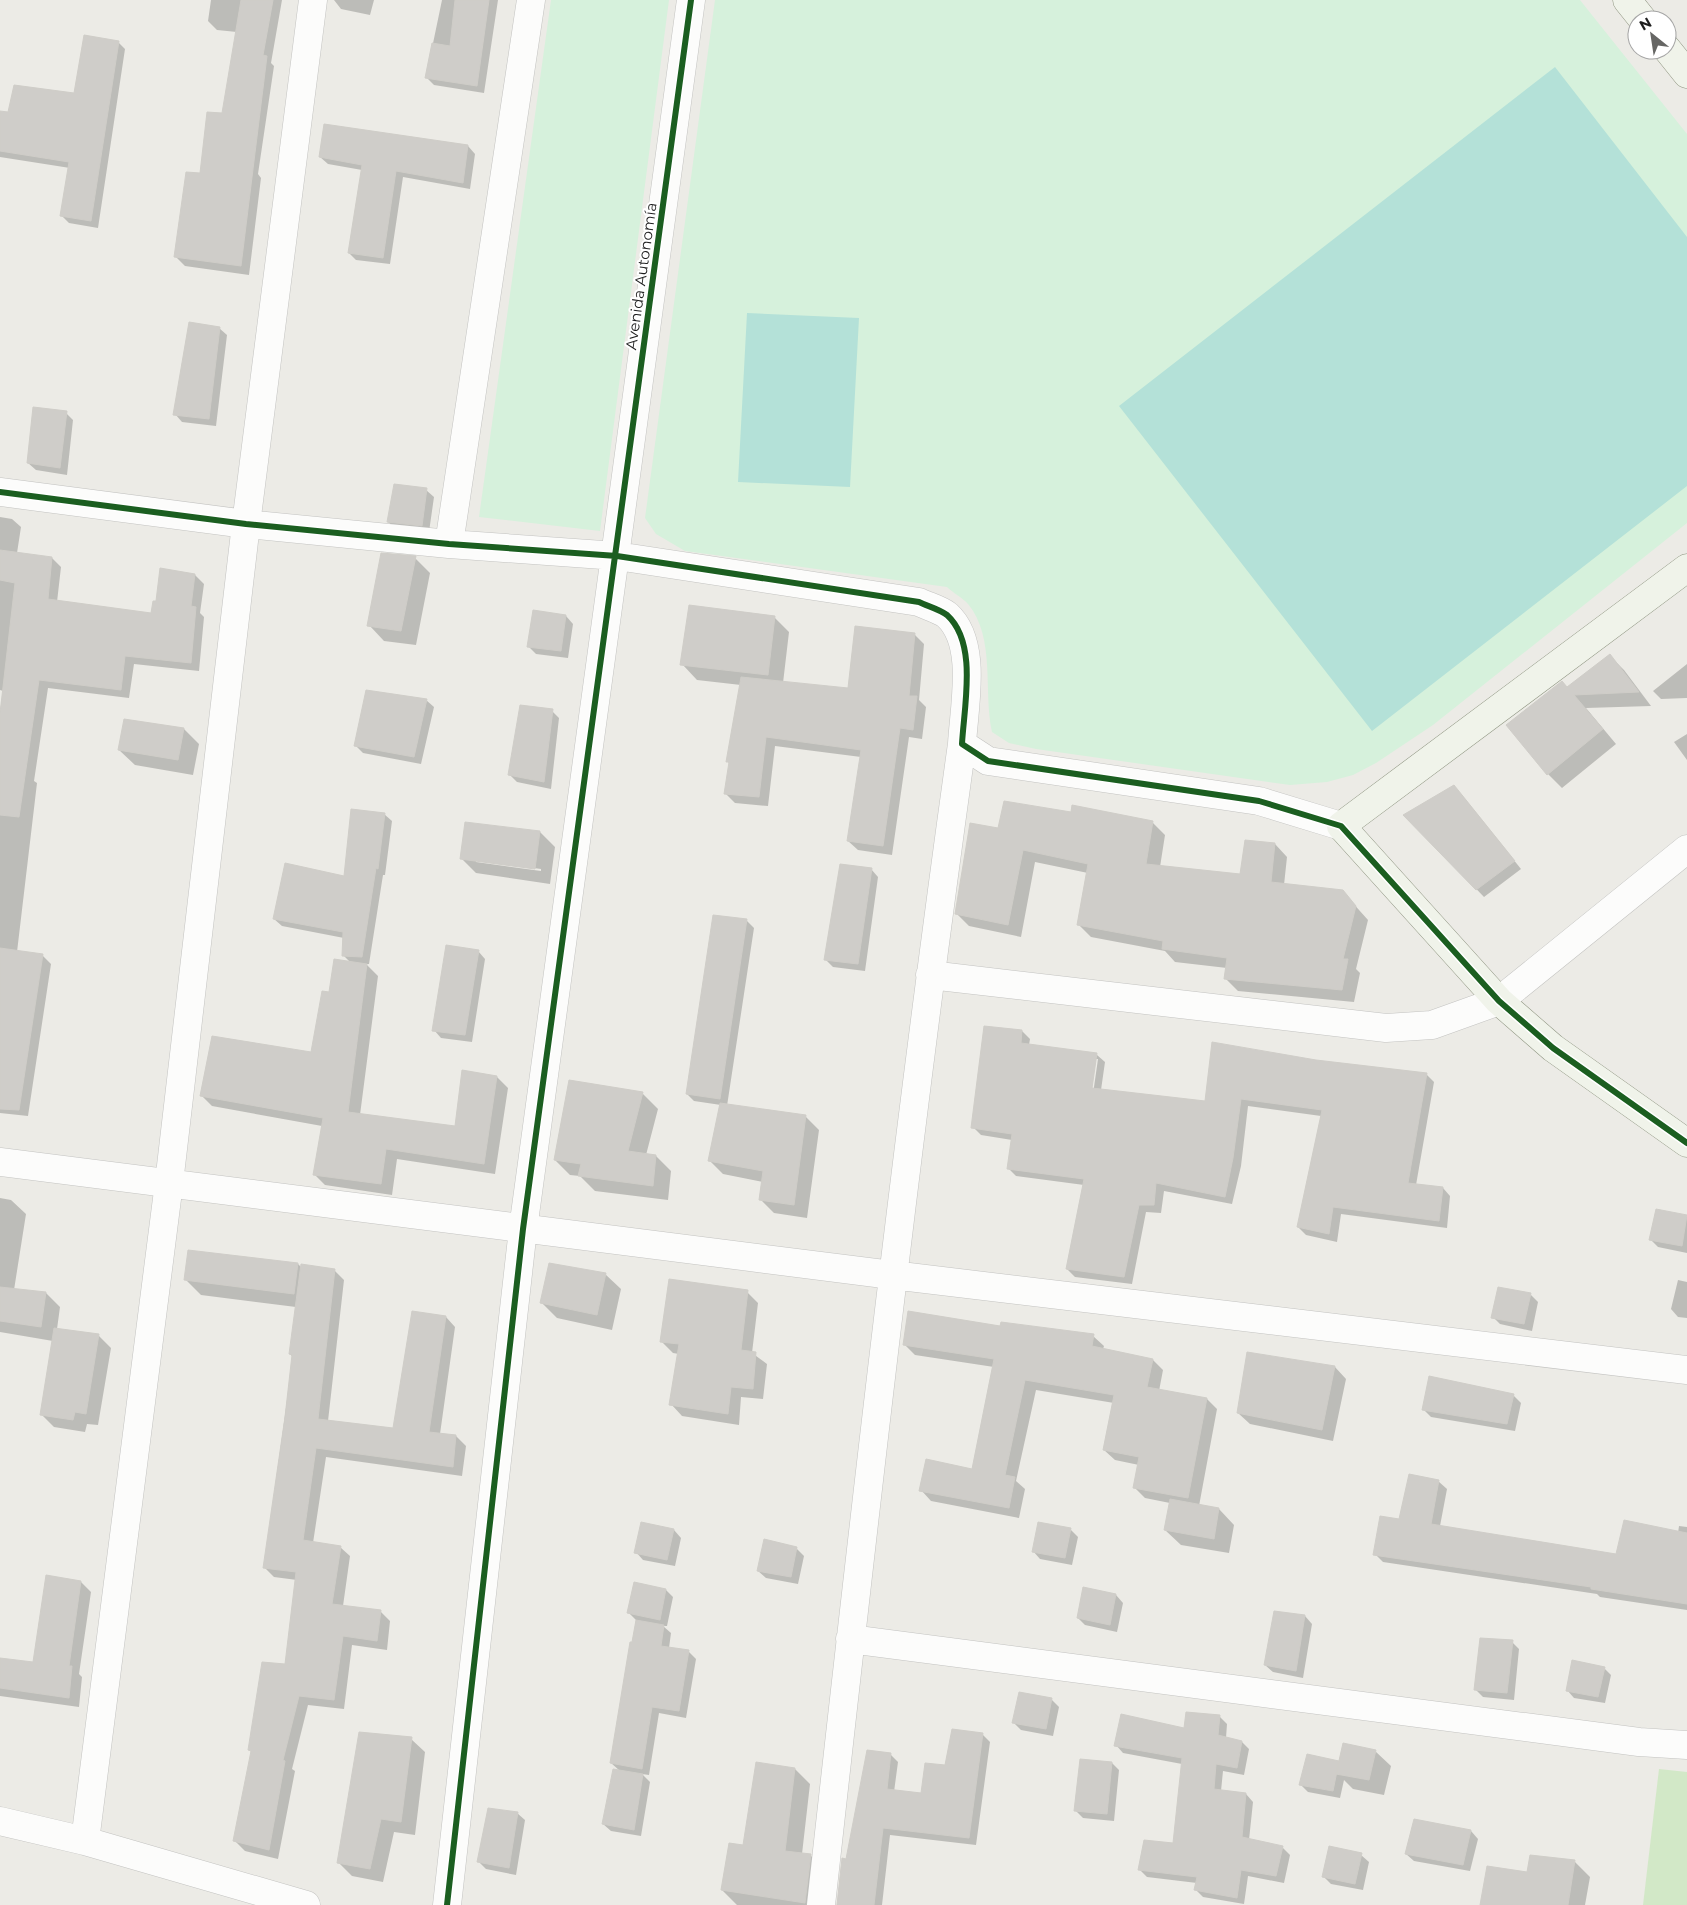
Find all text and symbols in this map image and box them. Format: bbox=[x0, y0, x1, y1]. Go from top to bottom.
north arrow bbox=[1627, 10, 1677, 60]
text: N bbox=[1636, 13, 1655, 34]
street label: Avenida Autonomía bbox=[621, 201, 661, 351]

